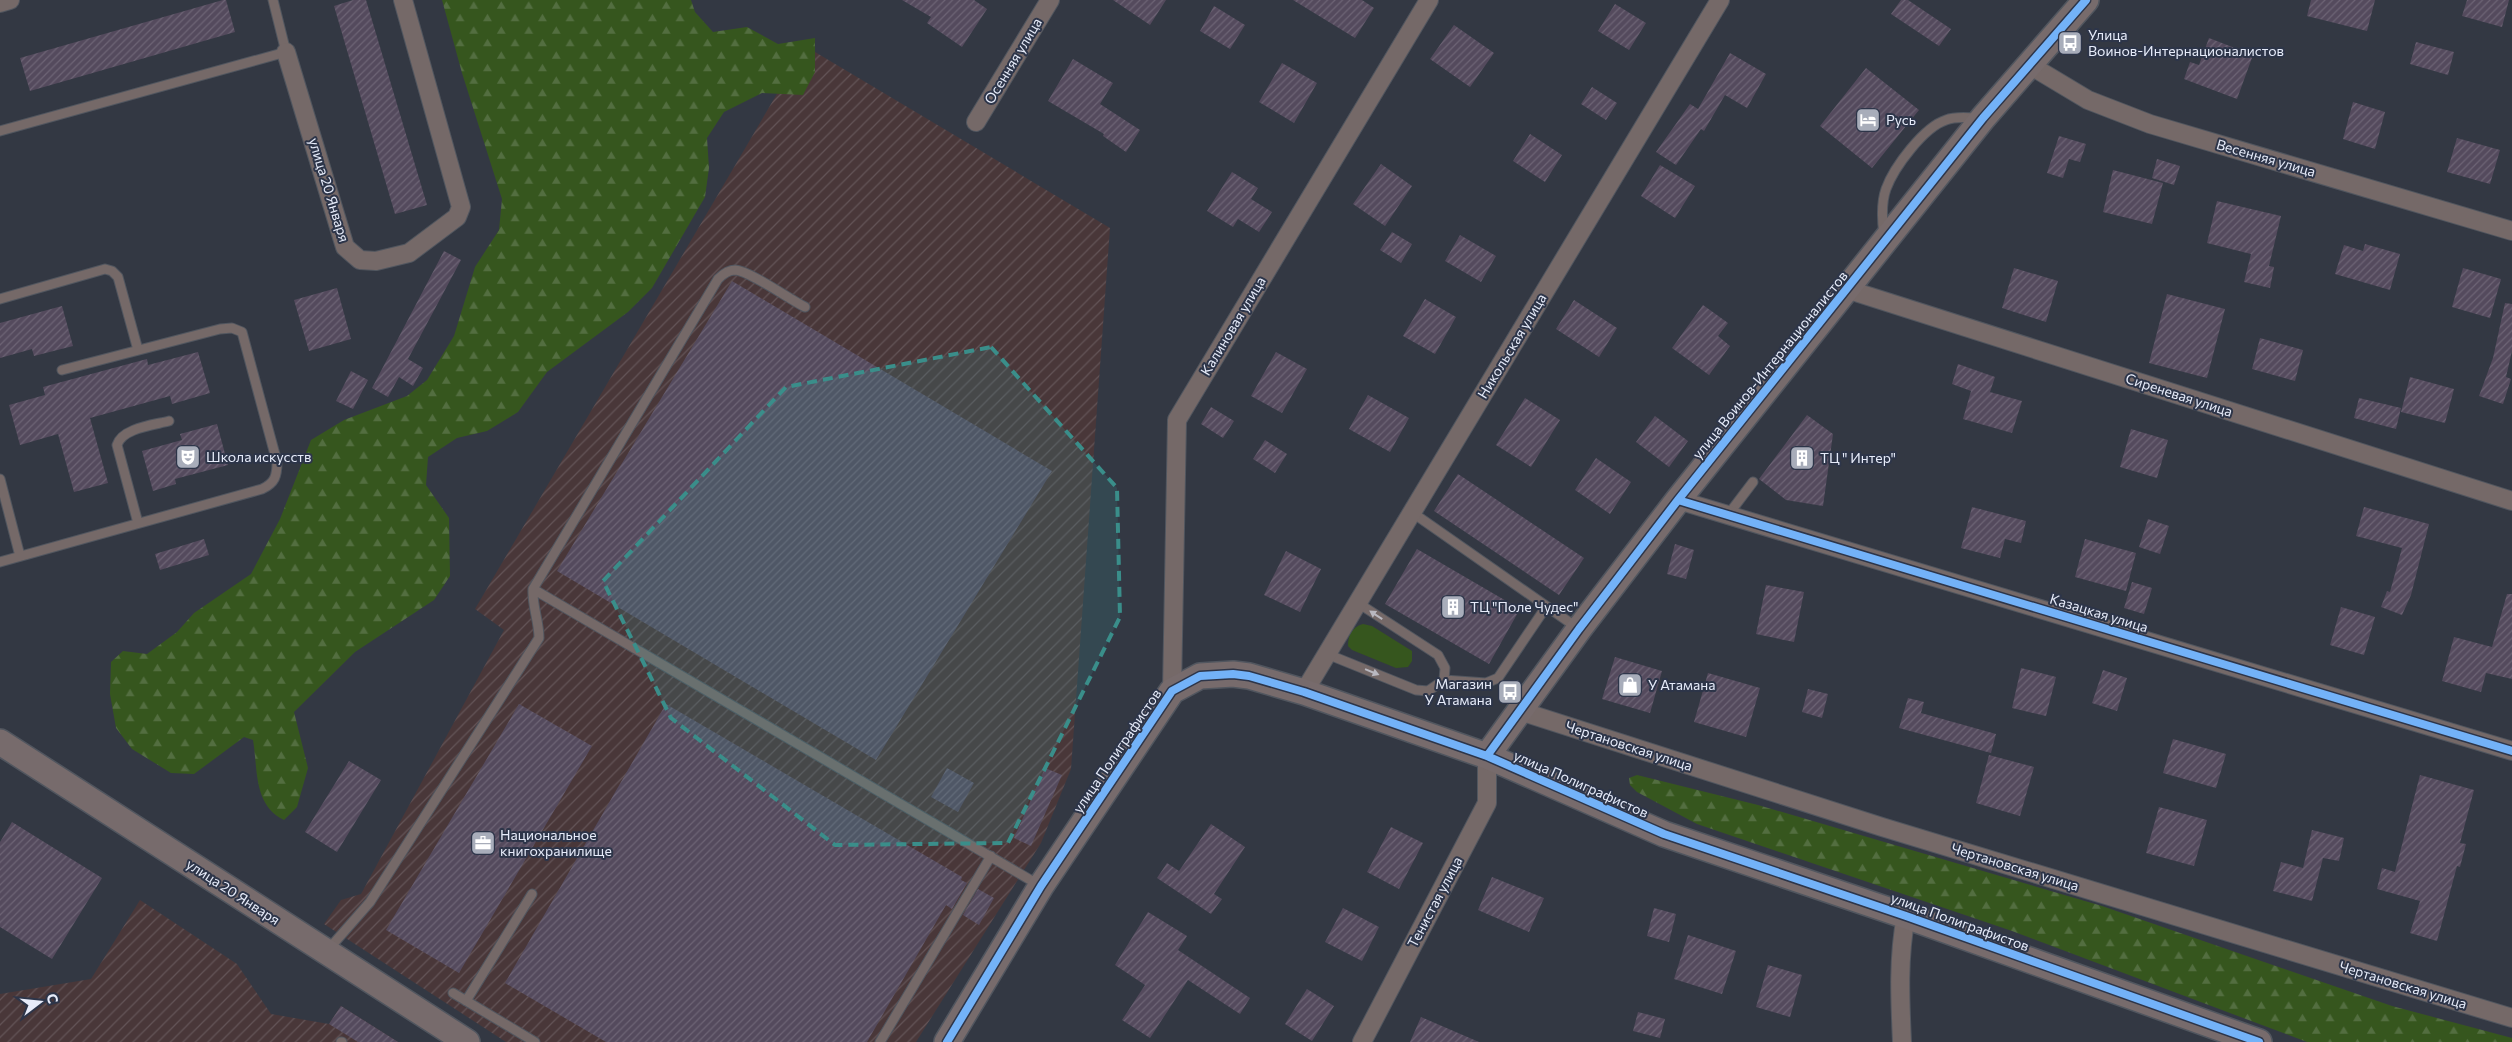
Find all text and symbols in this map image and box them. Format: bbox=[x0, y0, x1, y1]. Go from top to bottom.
street label: Осенняя улица bbox=[980, 15, 1045, 107]
place label: Улица Воинов-Интернационалистов bbox=[2088, 26, 2284, 59]
bus stop icon: Улица Воинов-Интернационалистов bbox=[2057, 30, 2083, 56]
hotel icon: Русь bbox=[1855, 107, 1881, 133]
place label: Русь bbox=[1886, 111, 1916, 128]
street label: Весенняя улица bbox=[2215, 135, 2318, 180]
street label: улица 20 Января bbox=[306, 136, 353, 244]
street label: улица Воинов-Интернационалистов bbox=[1688, 267, 1851, 462]
street label: Калиновая улица bbox=[1196, 273, 1269, 378]
street label: Никольская улица bbox=[1474, 290, 1550, 401]
street label: Сиреневая улица bbox=[2123, 369, 2235, 420]
theatre icon: Школа искусств bbox=[175, 444, 201, 470]
building icon: ТЦ " Интер" bbox=[1789, 445, 1815, 471]
place label: Школа искусств bbox=[206, 448, 311, 465]
place label: ТЦ " Интер" bbox=[1820, 449, 1896, 466]
street label: Казацкая улица bbox=[2048, 589, 2150, 636]
building icon: ТЦ "Поле Чудес" bbox=[1440, 594, 1466, 620]
place label: ТЦ "Поле Чудес" bbox=[1470, 598, 1578, 615]
one-way arrow bbox=[1369, 610, 1382, 620]
one-way arrow bbox=[1365, 669, 1379, 677]
shop icon: У Атамана bbox=[1617, 672, 1643, 698]
place label: Магазин У Атамана bbox=[1425, 675, 1492, 708]
place label: У Атамана bbox=[1648, 676, 1715, 693]
bus stop icon: Магазин У Атамана bbox=[1497, 679, 1523, 705]
street label: улица Полиграфистов bbox=[1069, 686, 1164, 816]
street label: Чертановская улица bbox=[1563, 717, 1695, 774]
street label: улица Полиграфистов bbox=[1511, 746, 1651, 821]
place label: Национальное книгохранилище bbox=[500, 826, 612, 859]
office icon: Национальное книгохранилище bbox=[470, 830, 496, 856]
street label: Чертановская улица bbox=[1949, 839, 2081, 894]
street label: Тенистая улица bbox=[1403, 853, 1466, 950]
street label: улица 20 Января bbox=[183, 855, 283, 928]
street label: улица Полиграфистов bbox=[1889, 889, 2032, 954]
street label: Чертановская улица bbox=[2337, 957, 2469, 1012]
north arrow bbox=[15, 977, 65, 1027]
text: С bbox=[43, 991, 62, 1005]

